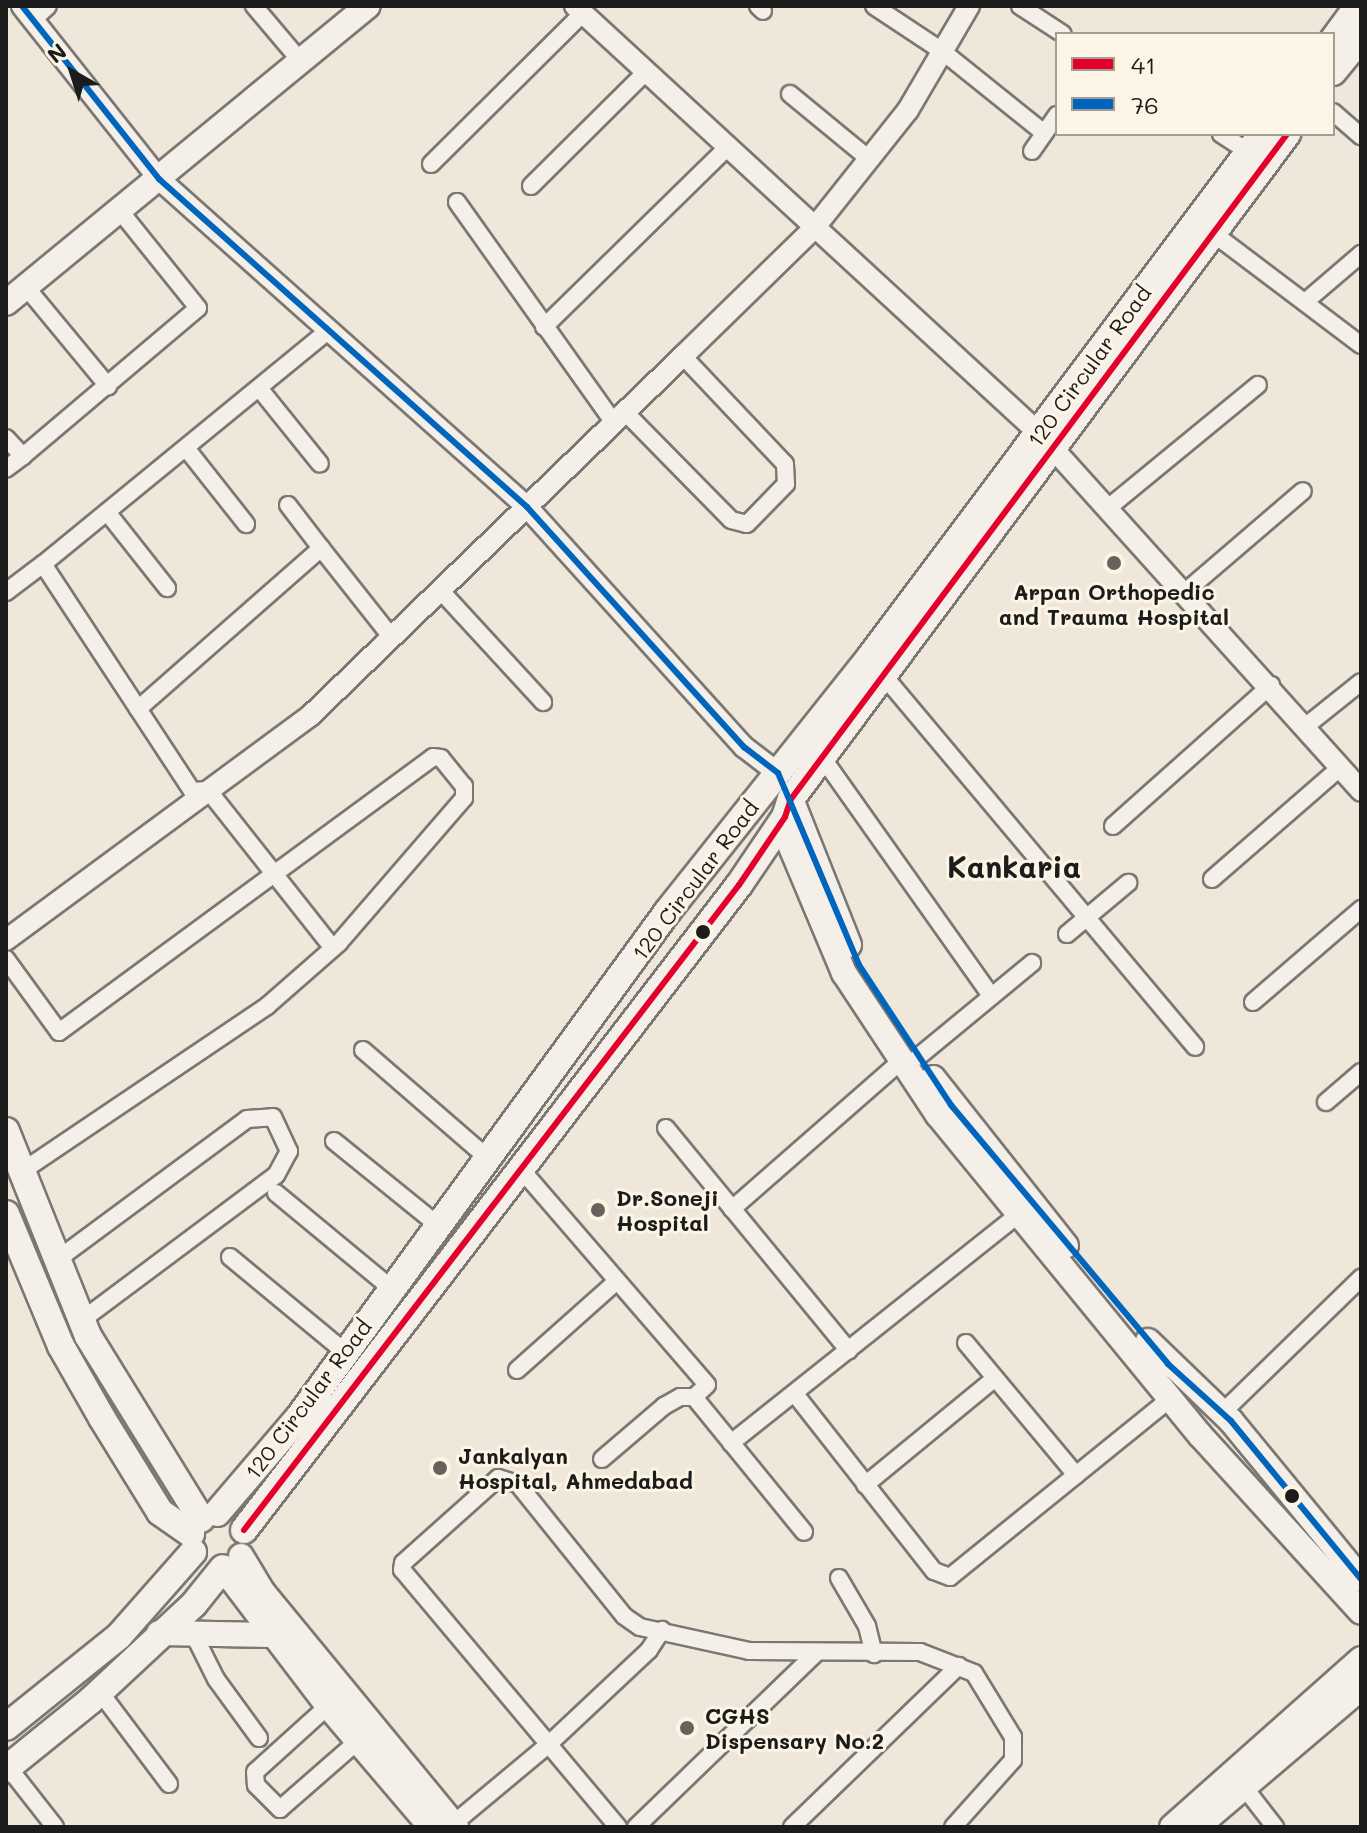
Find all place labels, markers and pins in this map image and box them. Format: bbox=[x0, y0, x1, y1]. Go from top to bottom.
marker: Arpan Orthopedic and Trauma Hospital bbox=[1103, 552, 1125, 574]
place label: Arpan Orthopedic and Trauma Hospital bbox=[999, 578, 1229, 630]
unlabelled marker bbox=[695, 924, 711, 940]
place label: Dr.Soneji Hospital bbox=[616, 1184, 719, 1236]
marker: Dr.Soneji Hospital bbox=[587, 1199, 609, 1221]
place label: Jankalyan Hospital, Ahmedabad bbox=[458, 1442, 693, 1494]
marker: Jankalyan Hospital, Ahmedabad bbox=[429, 1457, 451, 1479]
unlabelled marker bbox=[1284, 1488, 1300, 1504]
place label: CGHS Dispensary No.2 bbox=[705, 1702, 884, 1754]
marker: CGHS Dispensary No.2 bbox=[676, 1717, 698, 1739]

